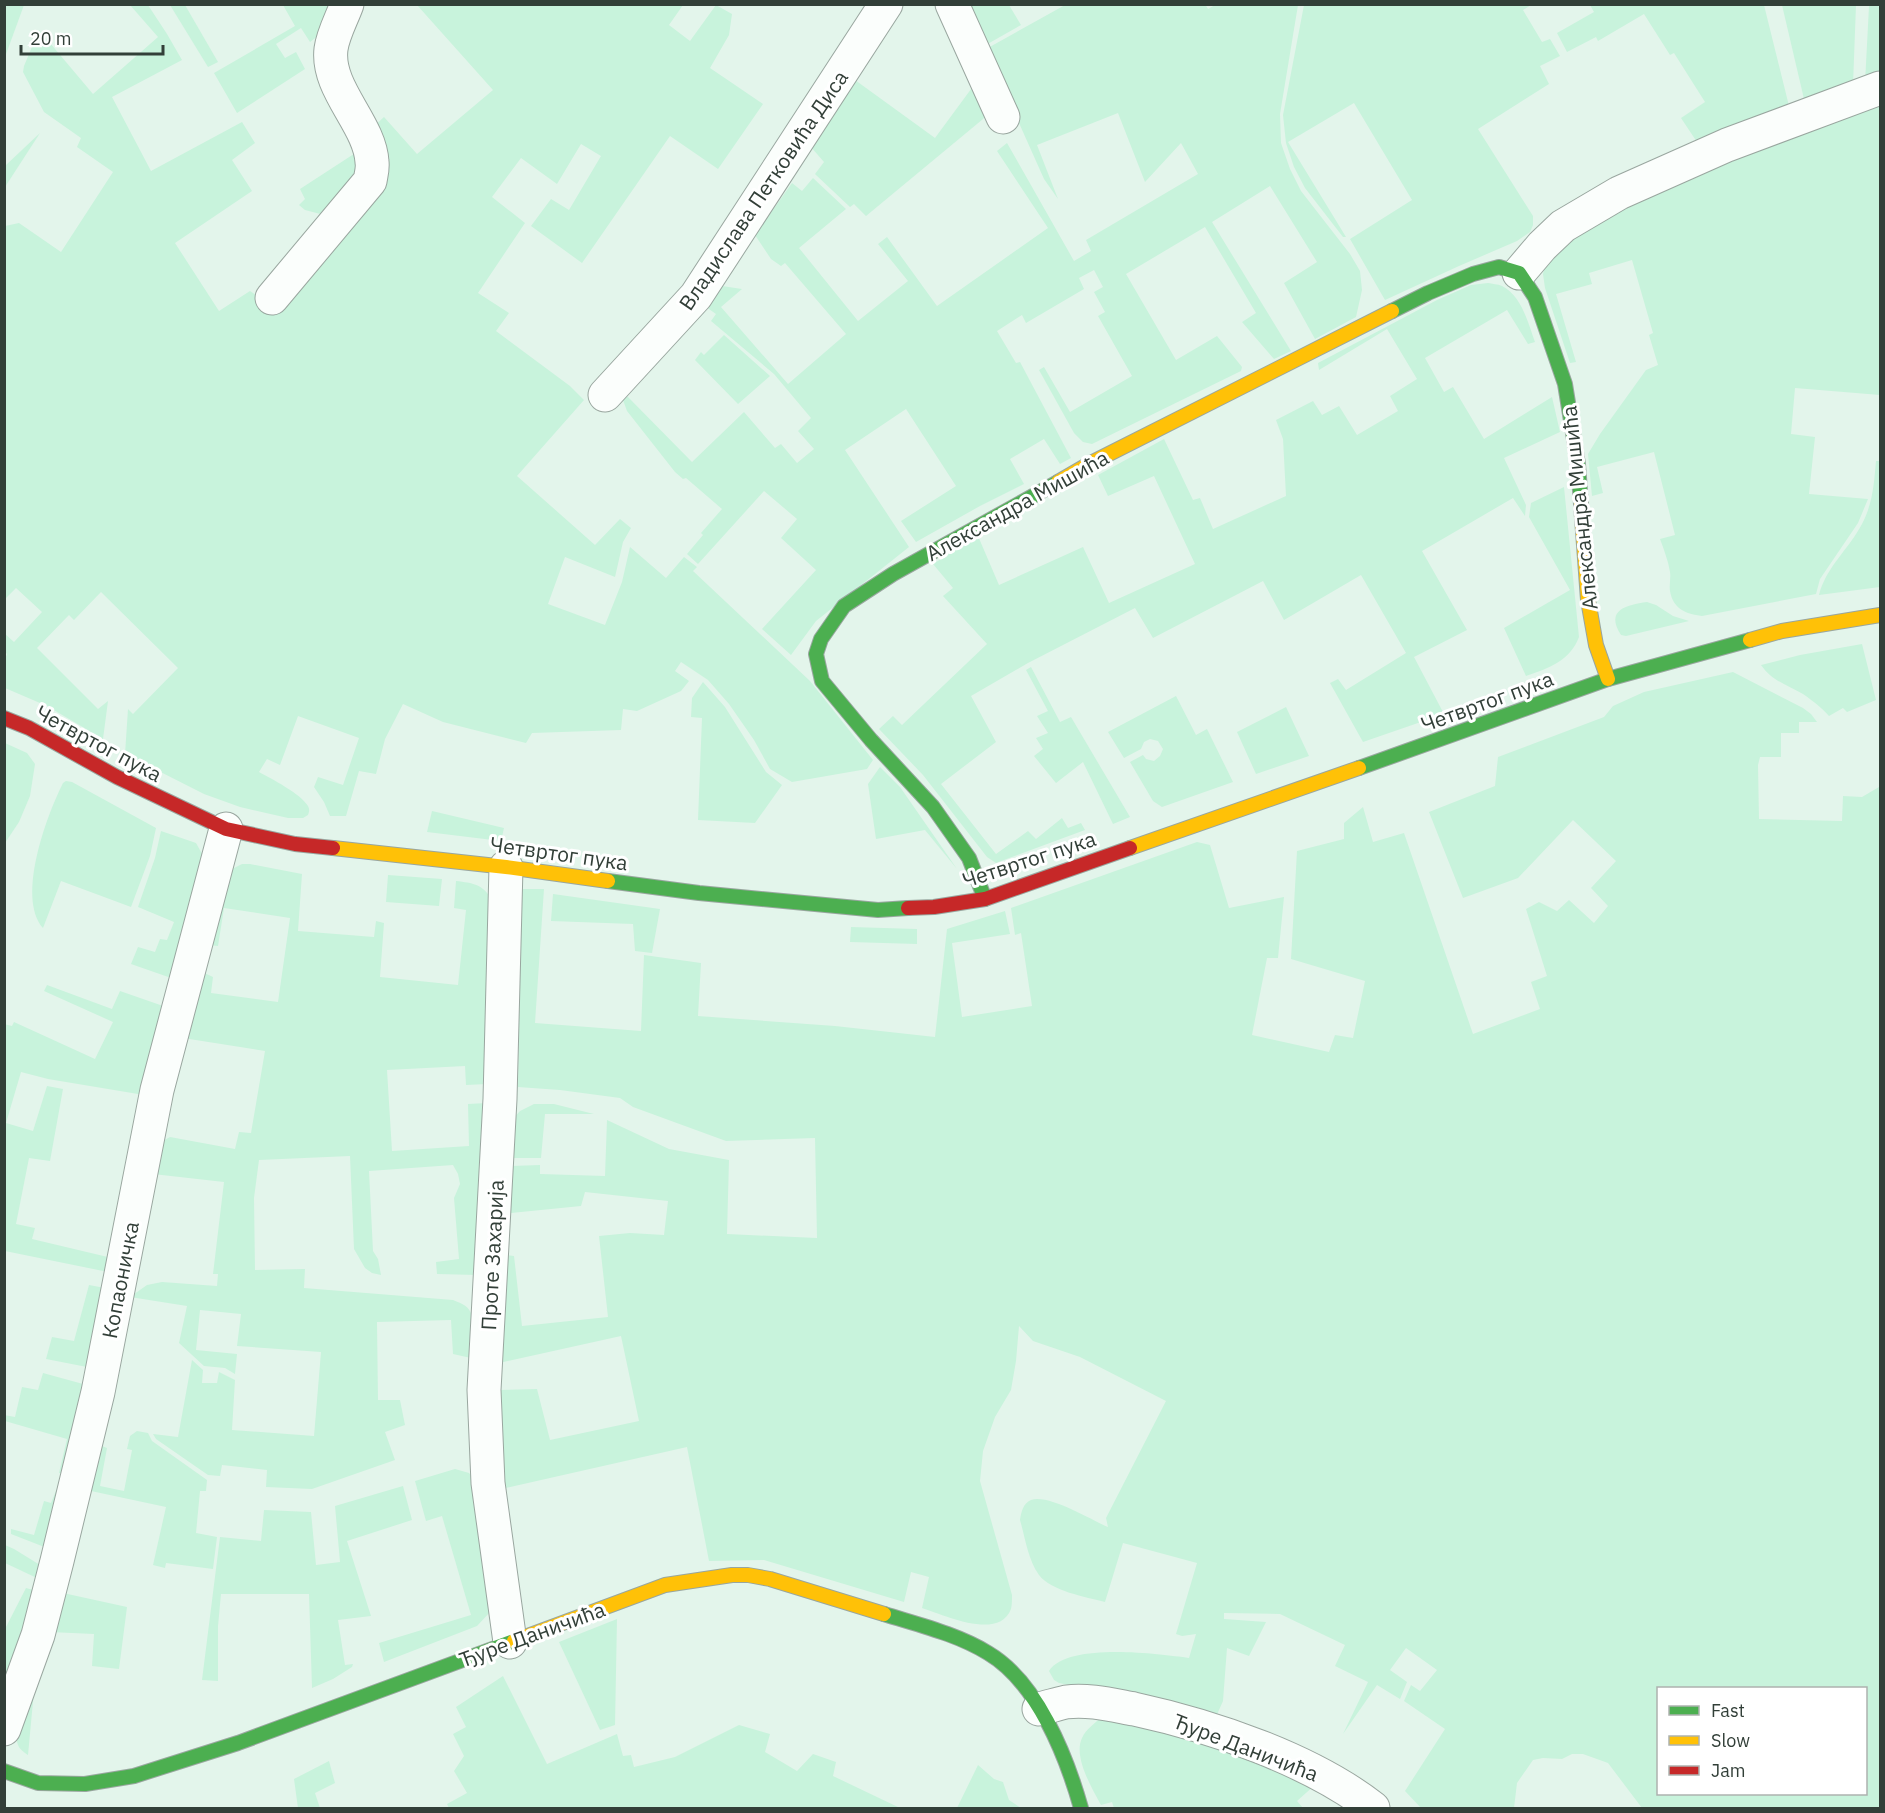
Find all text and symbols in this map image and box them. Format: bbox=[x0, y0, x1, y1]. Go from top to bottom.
scale bar bbox=[21, 18, 164, 56]
text: 20 m bbox=[30, 27, 72, 50]
street label: Владислава Петковића Диса bbox=[672, 65, 854, 315]
street label: Александра Мишића bbox=[1554, 405, 1604, 611]
street label: Александра Мишића bbox=[921, 443, 1113, 567]
street label: Четвртог пука bbox=[1417, 664, 1557, 738]
street label: Четвртог пука bbox=[31, 698, 167, 788]
street label: Четвртог пука bbox=[959, 824, 1099, 894]
street label: Четвртог пука bbox=[488, 829, 630, 877]
street label: Проте Захарија bbox=[474, 1179, 510, 1331]
street label: Копаоничка bbox=[95, 1219, 145, 1341]
street label: Ђуре Даничића bbox=[455, 1595, 609, 1673]
legend bbox=[1657, 1687, 1867, 1795]
text: Fast bbox=[1711, 1699, 1745, 1722]
street label: Ђуре Даничића bbox=[1169, 1706, 1323, 1788]
text: Slow bbox=[1711, 1729, 1750, 1752]
text: Jam bbox=[1711, 1759, 1746, 1782]

